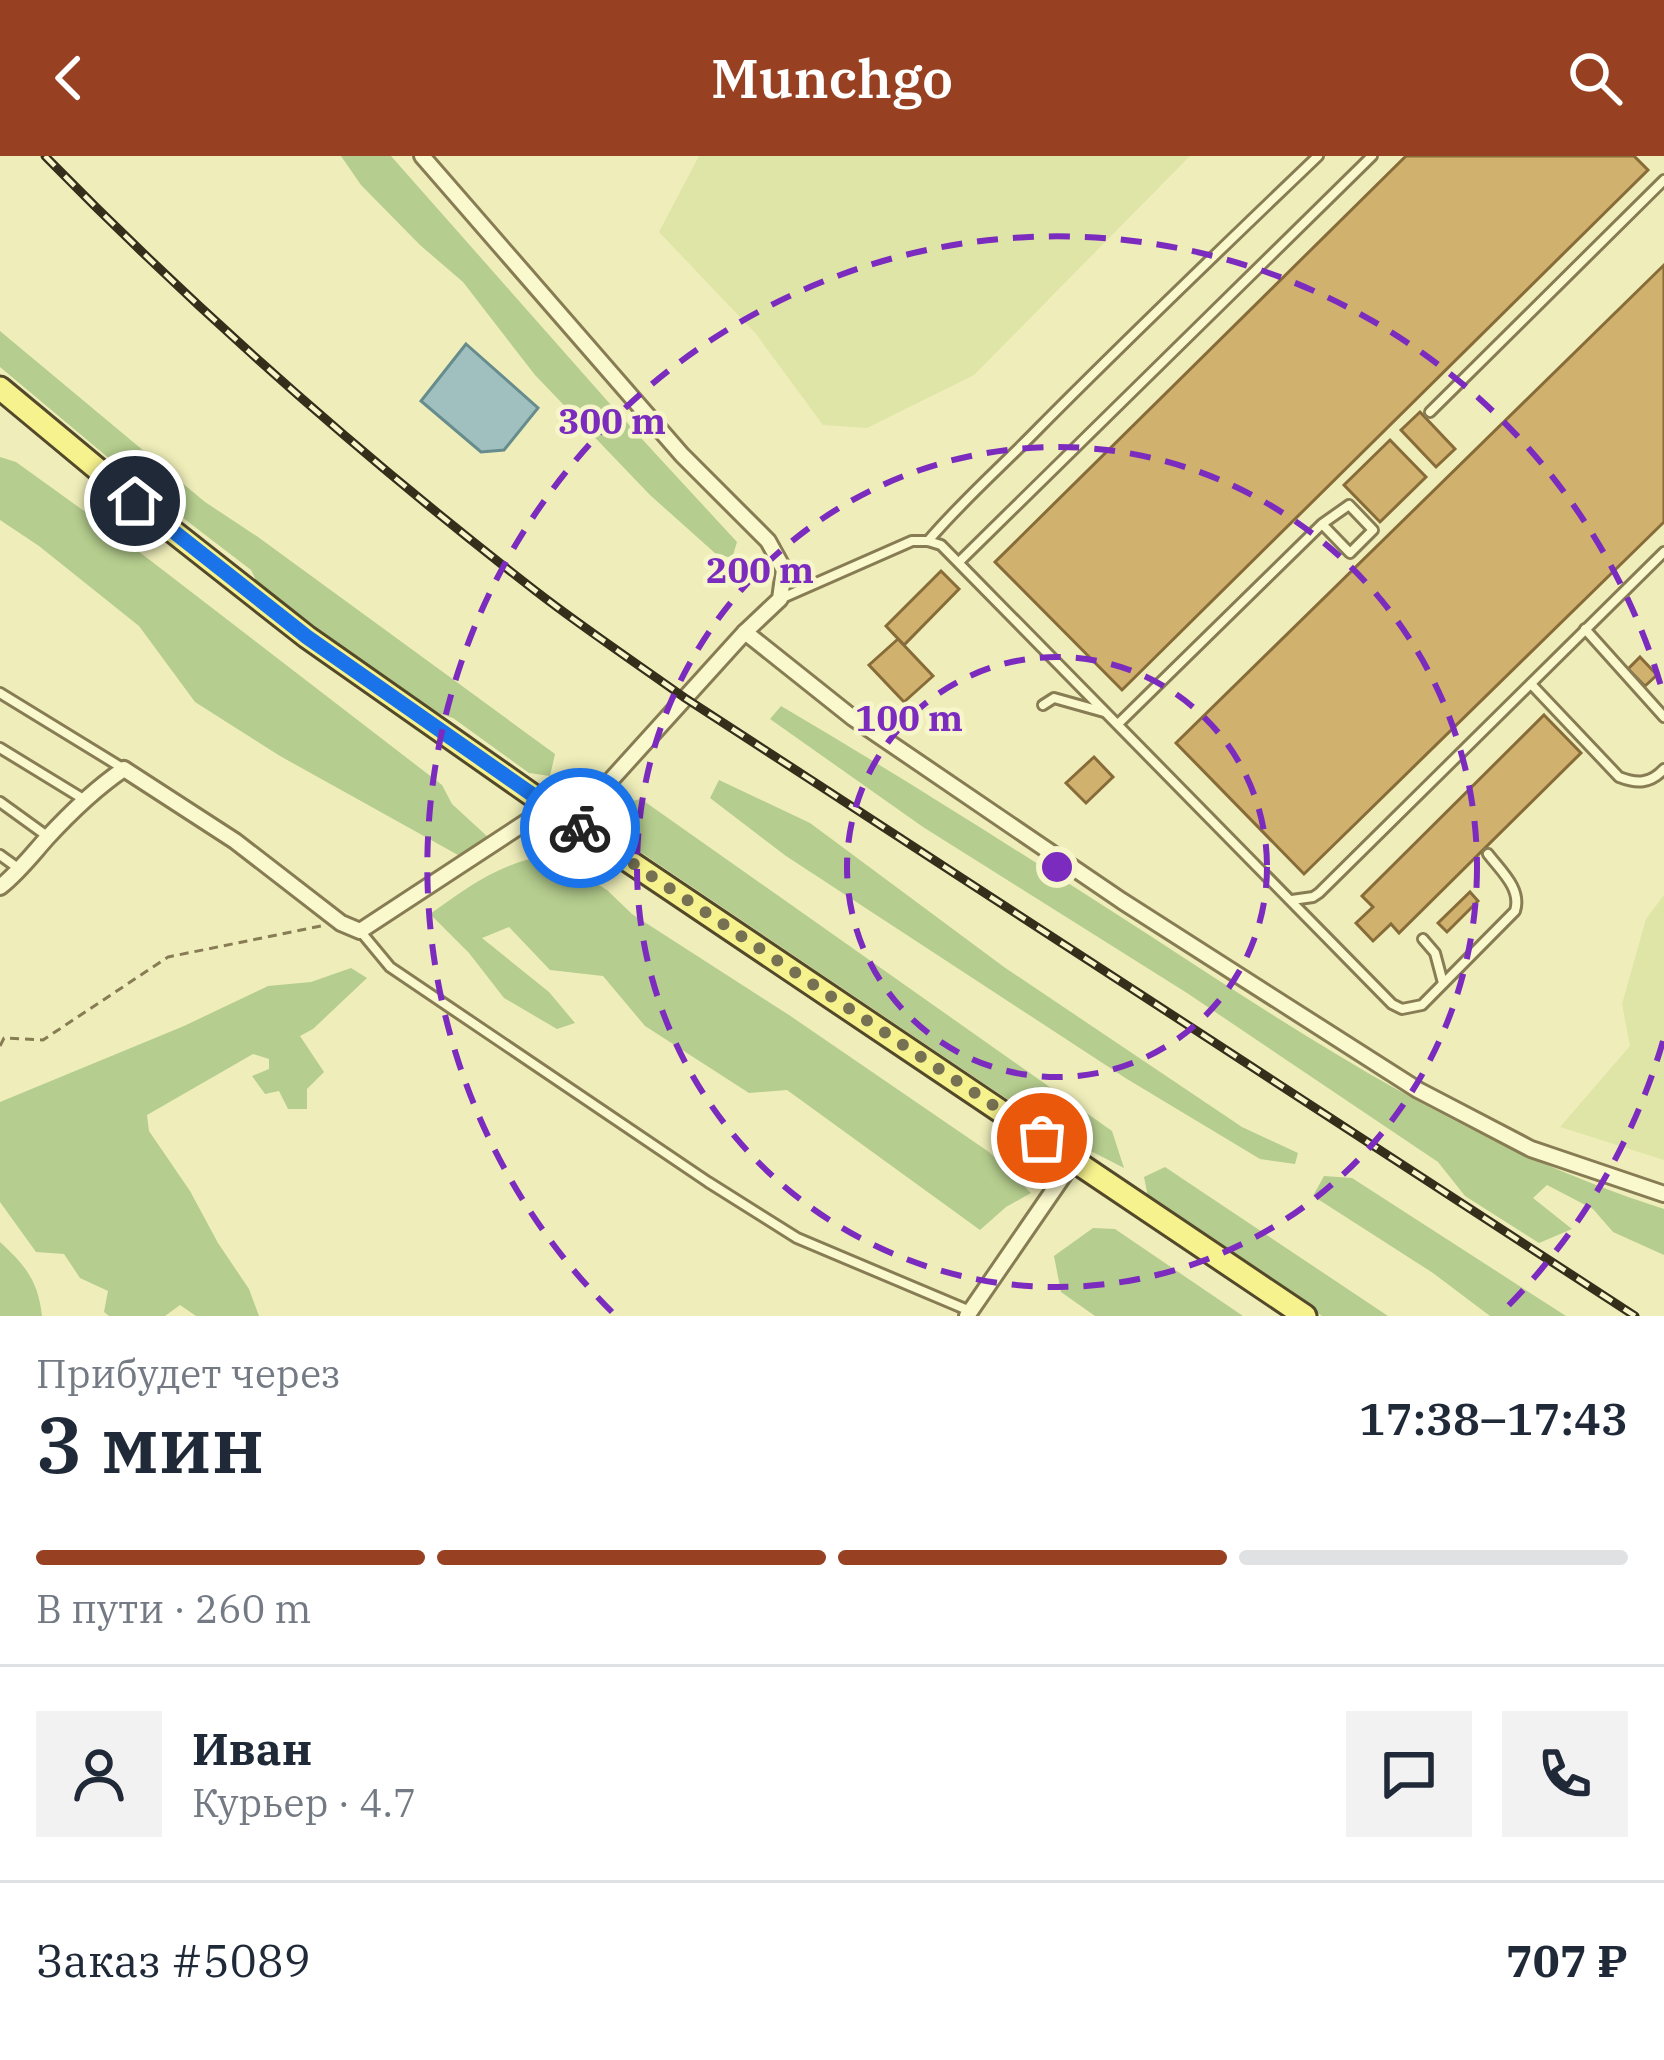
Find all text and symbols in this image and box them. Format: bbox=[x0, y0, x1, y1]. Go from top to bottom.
text: Munchgo bbox=[711, 43, 953, 113]
icon: back bbox=[36, 45, 102, 111]
icon: search bbox=[1562, 45, 1628, 111]
text: 300 m bbox=[558, 397, 666, 444]
pin bbox=[84, 450, 186, 552]
icon: home bbox=[102, 468, 168, 534]
text: 200 m bbox=[706, 546, 814, 593]
text: 100 m bbox=[855, 694, 963, 741]
courier bbox=[520, 768, 640, 888]
icon: bike bbox=[547, 795, 613, 861]
centre of rings bbox=[1036, 846, 1078, 888]
pin bbox=[991, 1087, 1093, 1189]
icon: bag bbox=[1009, 1105, 1075, 1171]
text: Прибудет через bbox=[36, 1348, 341, 1399]
text: 17:38–17:43 bbox=[1359, 1389, 1628, 1447]
text: 3 мин bbox=[36, 1393, 264, 1494]
text: В пути · 260 m bbox=[36, 1583, 311, 1634]
button: person bbox=[36, 1711, 162, 1837]
button: chat bbox=[1346, 1711, 1472, 1837]
button: phone bbox=[1502, 1711, 1628, 1837]
text: Иван bbox=[192, 1719, 312, 1777]
text: Курьер · 4.7 bbox=[192, 1777, 416, 1828]
text: Заказ #5089 bbox=[36, 1931, 311, 1989]
text: 707 ₽ bbox=[1506, 1931, 1628, 1989]

